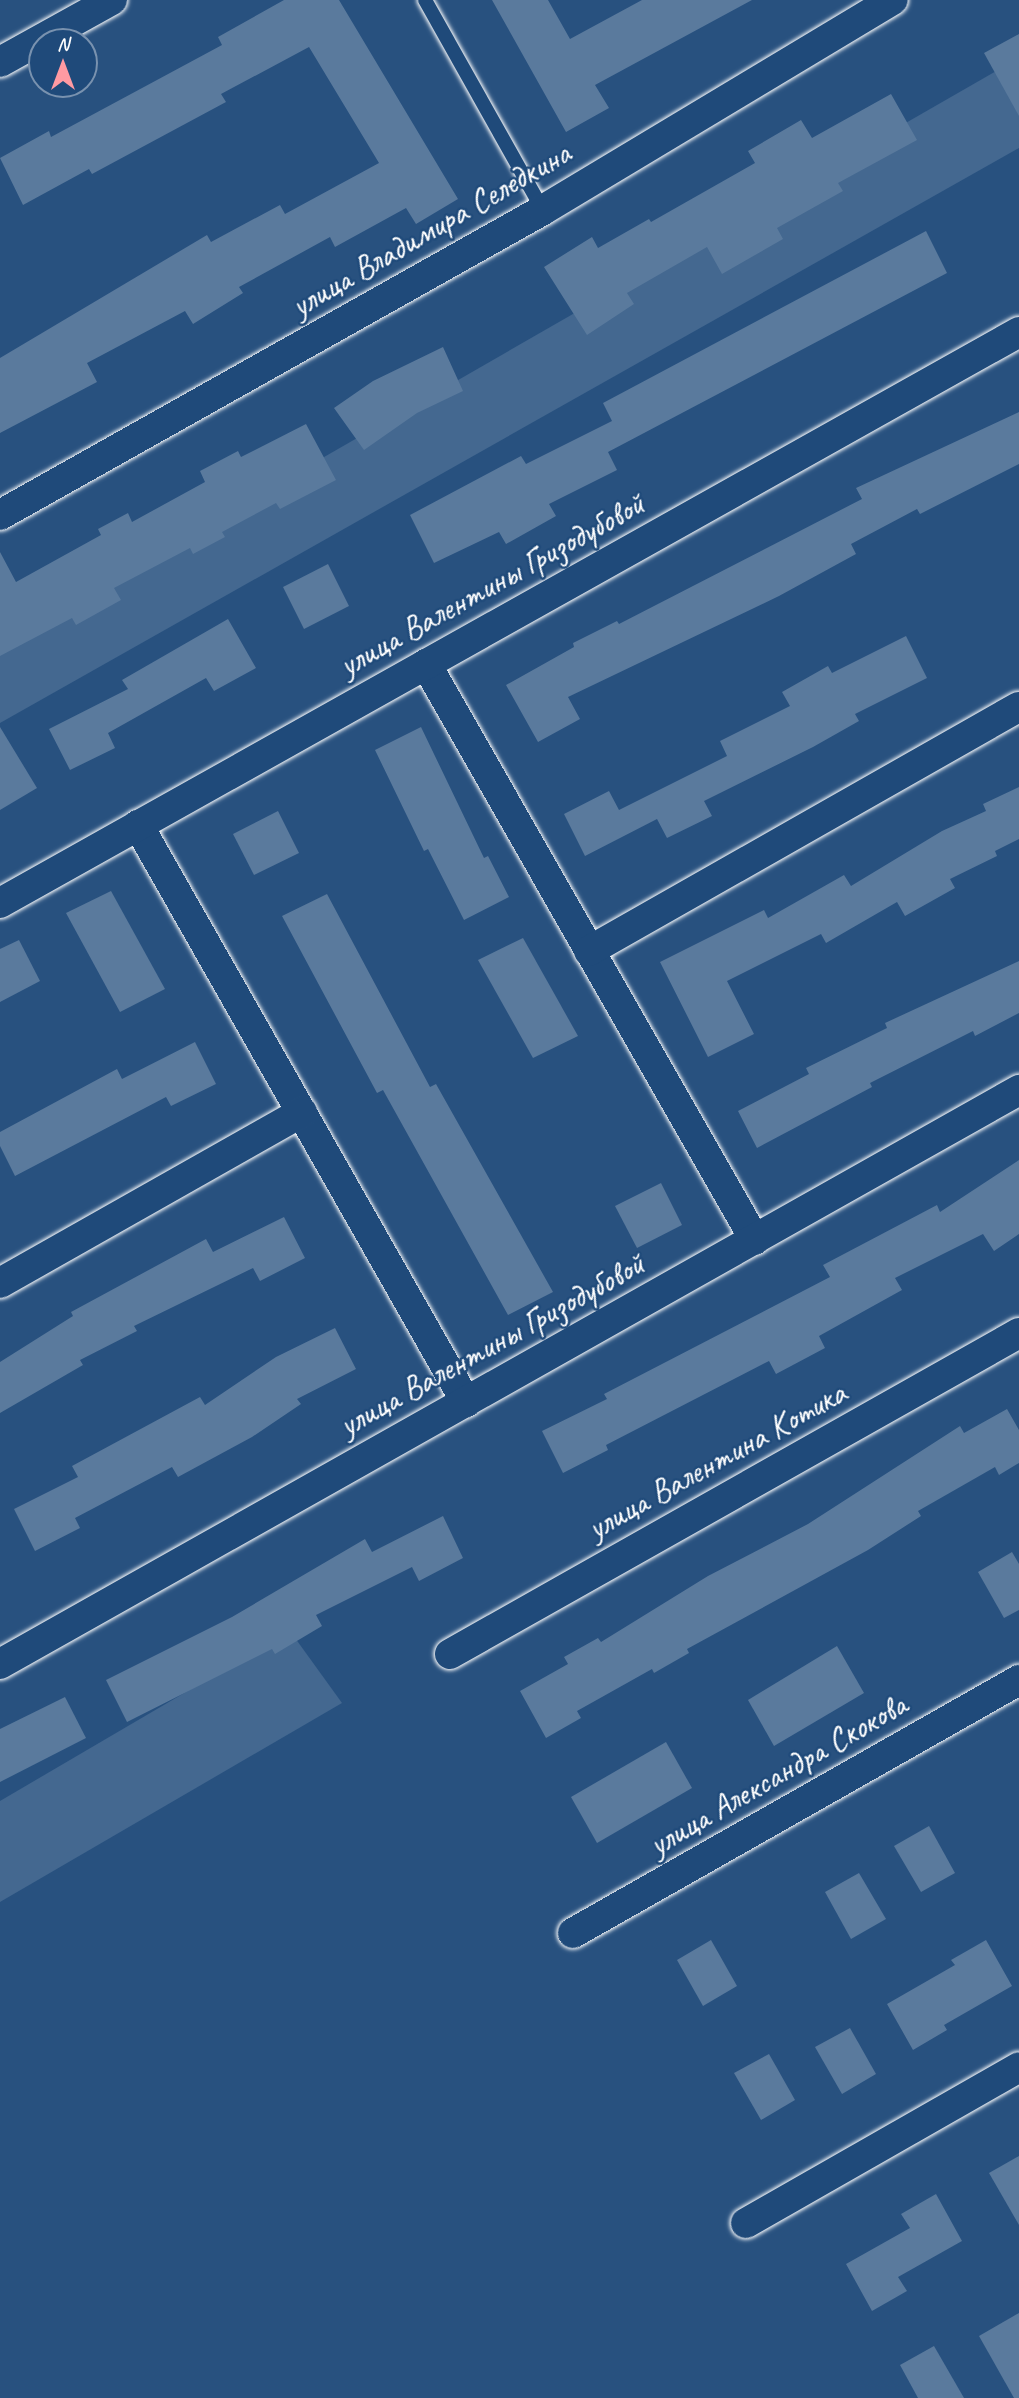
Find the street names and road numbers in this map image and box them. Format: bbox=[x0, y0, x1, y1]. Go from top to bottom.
street label: улица Владимира Селедкина bbox=[285, 134, 577, 326]
street label: улица Валентины Гризодубовой bbox=[333, 485, 651, 685]
street label: улица Валентины Гризодубовой bbox=[333, 1245, 651, 1445]
street label: улица Валентина Котика bbox=[581, 1374, 853, 1548]
street label: улица Александра Скокова bbox=[641, 1685, 915, 1865]

